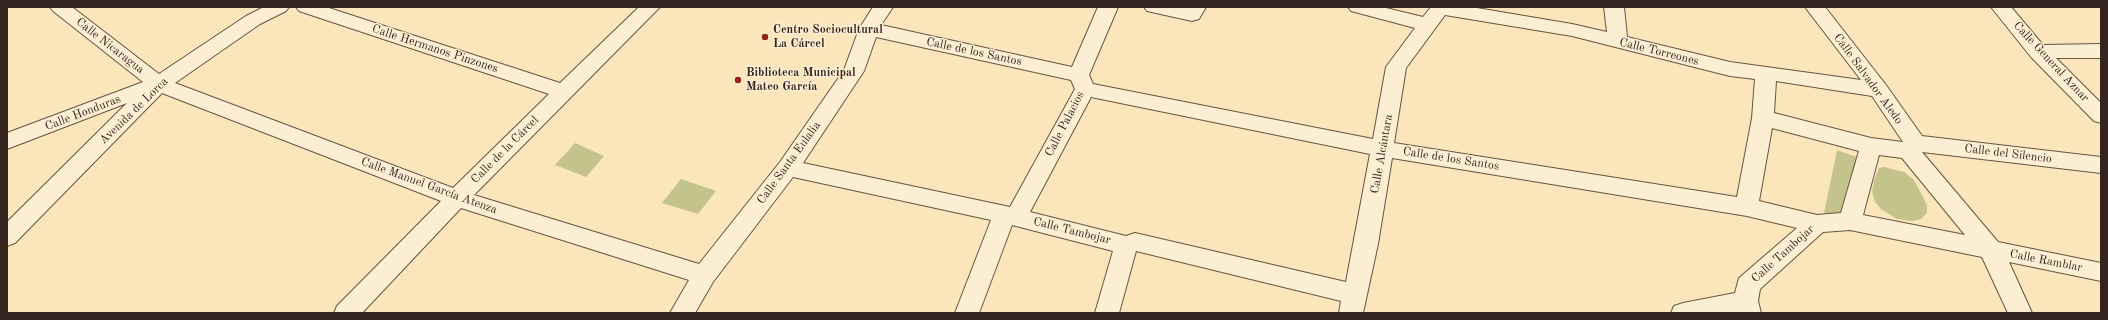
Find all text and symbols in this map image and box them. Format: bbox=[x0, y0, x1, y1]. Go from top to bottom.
street label: Calle Nicaragua bbox=[73, 15, 147, 77]
street label: Calle General Aznar bbox=[2010, 19, 2092, 105]
street label: Calle Hermanos Pinzones bbox=[370, 22, 500, 76]
place label: Centro Sociocultural La Cárcel bbox=[773, 23, 883, 51]
street label: Calle Salvador Aledo bbox=[1830, 31, 1906, 127]
marker: Centro Sociocultural La Cárcel bbox=[760, 32, 770, 42]
street label: Calle de los Santos bbox=[925, 35, 1023, 69]
street label: Calle Torreones bbox=[1618, 35, 1700, 69]
place label: Biblioteca Municipal Mateo García bbox=[746, 66, 856, 94]
street label: Avenida de Lorca bbox=[97, 74, 171, 148]
marker: Biblioteca Municipal Mateo García bbox=[733, 75, 743, 85]
street label: Calle Palacios bbox=[1042, 89, 1088, 159]
street label: Calle Honduras bbox=[43, 92, 123, 134]
street label: Calle de la Cárcel bbox=[468, 113, 542, 187]
street label: Calle Alcántara bbox=[1368, 113, 1396, 195]
street label: Calle Santa Eulalia bbox=[754, 119, 824, 207]
street label: Calle del Silencio bbox=[1963, 141, 2053, 167]
street label: Calle de los Santos bbox=[1402, 144, 1500, 174]
street label: Calle Manuel García Atenza bbox=[359, 155, 499, 217]
street label: Calle Tambojar bbox=[1032, 214, 1112, 248]
street label: Calle Tambojar bbox=[1749, 222, 1817, 286]
street label: Calle Ramblar bbox=[2008, 247, 2084, 275]

